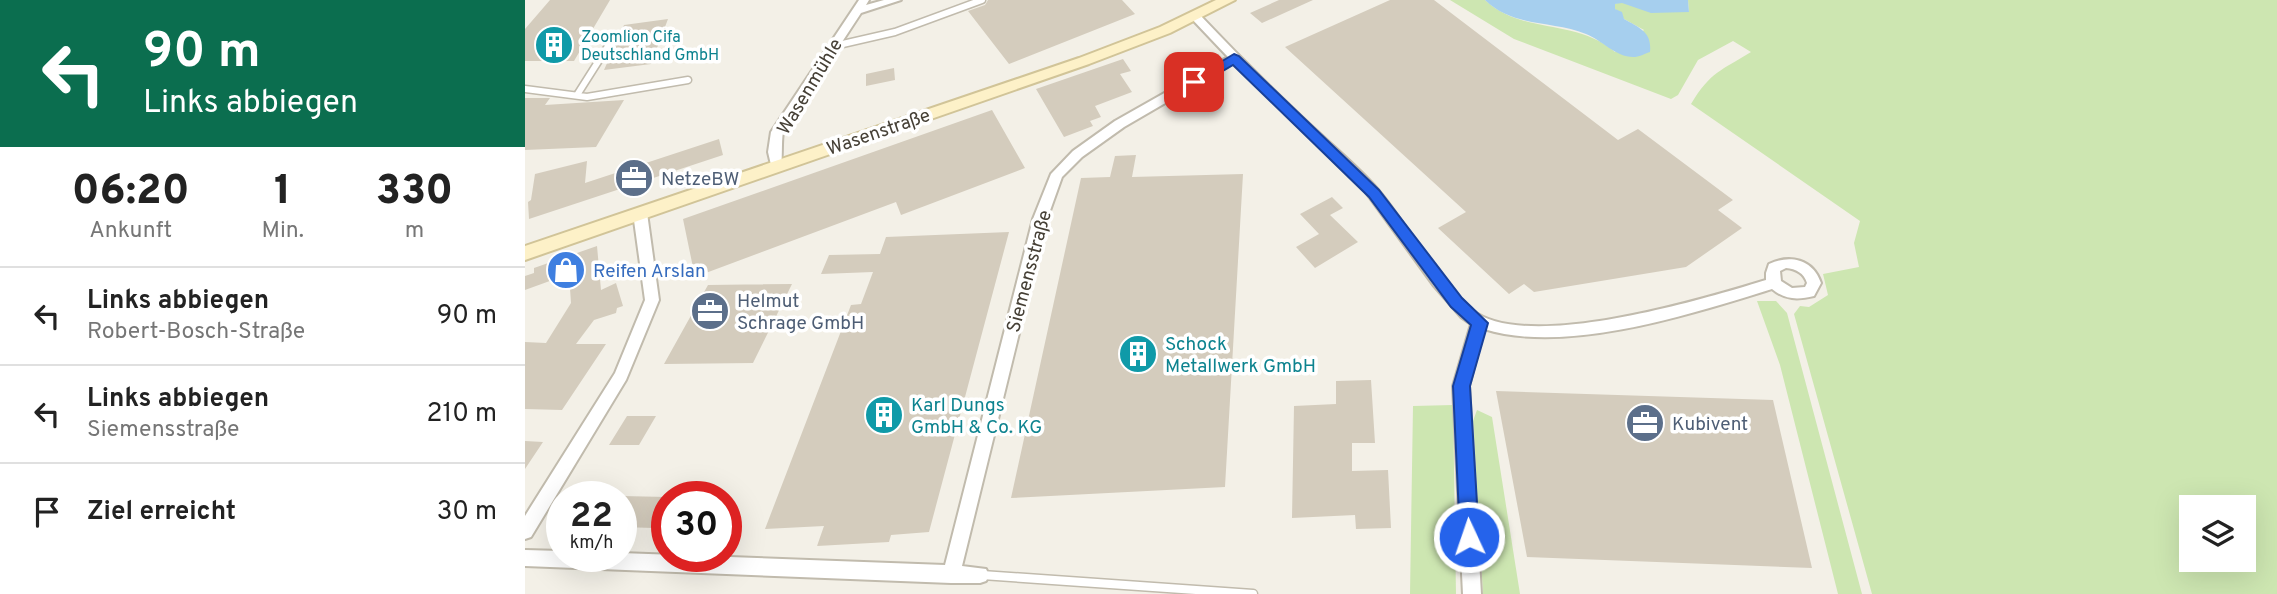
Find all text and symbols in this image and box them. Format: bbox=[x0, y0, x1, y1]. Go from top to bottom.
text: 90 m bbox=[143, 23, 261, 85]
building icon: Zoomlion Cifa Deutschland GmbH bbox=[533, 24, 575, 66]
icon: left bbox=[28, 28, 119, 119]
place label: Zoomlion Cifa Deutschland GmbH bbox=[581, 28, 719, 66]
street label: Wasenmühle bbox=[773, 34, 849, 140]
pin bbox=[1164, 52, 1224, 112]
icon: arrive bbox=[1175, 63, 1213, 101]
text: Links abbiegen bbox=[143, 84, 358, 124]
street label: Wasenstraße bbox=[824, 104, 934, 162]
office icon: NetzeBW bbox=[613, 157, 655, 199]
text: 06:20 bbox=[72, 166, 190, 219]
text: 1 bbox=[274, 166, 291, 219]
text: 330 bbox=[376, 166, 453, 219]
place label: NetzeBW bbox=[661, 168, 739, 192]
street label: Siemensstraße bbox=[1002, 208, 1058, 335]
text: Ankunft bbox=[89, 217, 172, 246]
text: Min. bbox=[261, 217, 304, 246]
text: m bbox=[405, 217, 424, 246]
shop icon: Reifen Arslan bbox=[545, 249, 587, 291]
place label: Reifen Arslan bbox=[593, 260, 706, 284]
text: Links abbiegen bbox=[87, 285, 269, 318]
office icon: Helmut Schrage GmbH bbox=[689, 290, 731, 332]
place label: Helmut Schrage GmbH bbox=[737, 290, 864, 336]
icon: left bbox=[28, 297, 66, 335]
text: 90 m bbox=[437, 300, 497, 333]
text: Robert-Bosch-Straße bbox=[87, 318, 305, 347]
building icon: Schock Metallwerk GmbH bbox=[1117, 333, 1159, 375]
place label: Schock Metallwerk GmbH bbox=[1165, 333, 1316, 379]
text: Links abbiegen bbox=[87, 383, 269, 416]
building icon: Karl Dungs GmbH & Co. KG bbox=[863, 394, 905, 436]
place label: Karl Dungs GmbH & Co. KG bbox=[911, 394, 1042, 440]
icon: left bbox=[28, 395, 66, 433]
text: 210 m bbox=[427, 398, 497, 431]
office icon: Kubivent bbox=[1624, 402, 1666, 444]
place label: Kubivent bbox=[1672, 413, 1748, 437]
text: Siemensstraße bbox=[87, 416, 239, 445]
speed limit sign: 30 bbox=[651, 481, 742, 572]
icon: arrive bbox=[28, 493, 66, 531]
text: 22 bbox=[570, 495, 613, 539]
map controls bbox=[2179, 495, 2256, 572]
button: layers bbox=[2179, 495, 2256, 572]
text: Ziel erreicht bbox=[87, 496, 236, 529]
text: 30 m bbox=[437, 496, 497, 529]
position arrow bbox=[1432, 500, 1506, 574]
text: km/h bbox=[570, 532, 613, 555]

